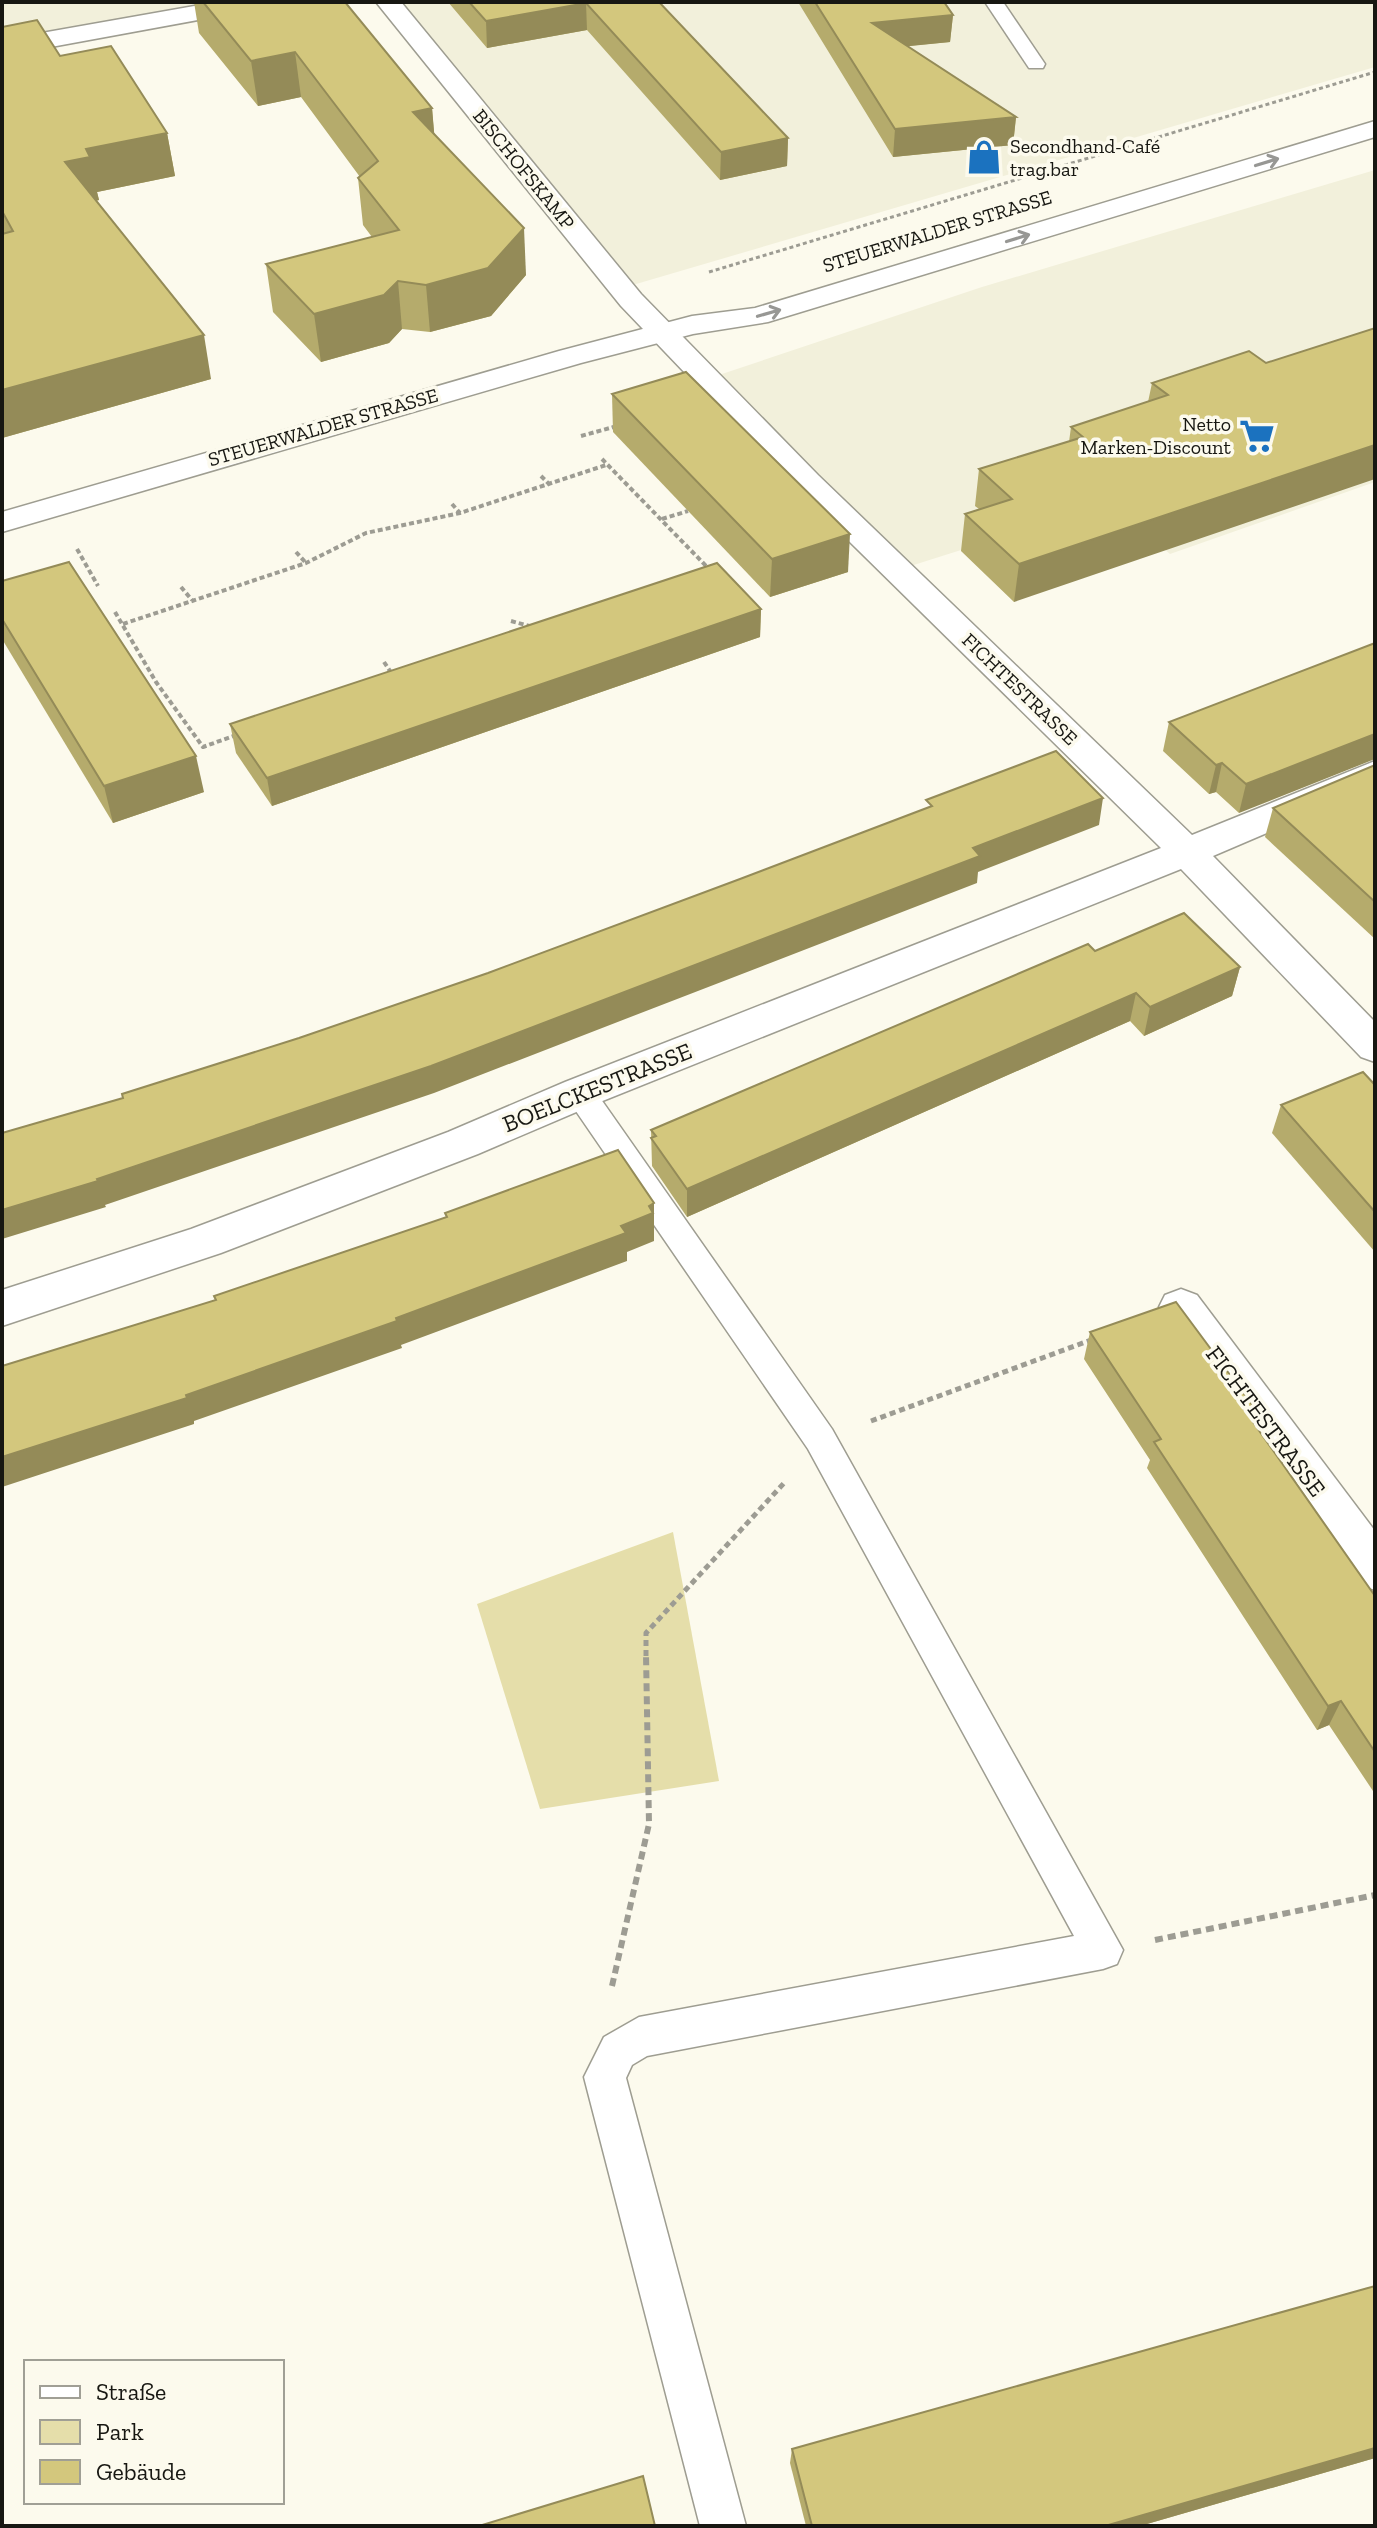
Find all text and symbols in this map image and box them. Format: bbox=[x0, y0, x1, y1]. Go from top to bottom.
street label: BISCHOFSKAMP bbox=[468, 104, 580, 234]
place label: Secondhand-Café trag.bar bbox=[1010, 134, 1160, 181]
shop icon: Secondhand-Café trag.bar bbox=[965, 138, 1003, 176]
one-way arrow bbox=[1254, 154, 1279, 168]
street label: STEUERWALDER STRASSE bbox=[820, 185, 1054, 277]
one-way arrow bbox=[1005, 230, 1031, 245]
one-way arrow bbox=[756, 305, 782, 320]
street label: STEUERWALDER STRASSE bbox=[205, 383, 441, 471]
place label: Netto Marken-Discount bbox=[1080, 412, 1232, 459]
supermarket icon: Netto Marken-Discount bbox=[1238, 417, 1276, 455]
street label: FICHTESTRASSE bbox=[957, 628, 1083, 750]
street label: BOELCKESTRASSE bbox=[498, 1036, 696, 1138]
street label: FICHTESTRASSE bbox=[1200, 1340, 1332, 1502]
legend bbox=[24, 2360, 284, 2504]
text: Straße bbox=[96, 2377, 166, 2406]
text: Park bbox=[96, 2417, 144, 2446]
text: Gebäude bbox=[96, 2457, 186, 2486]

